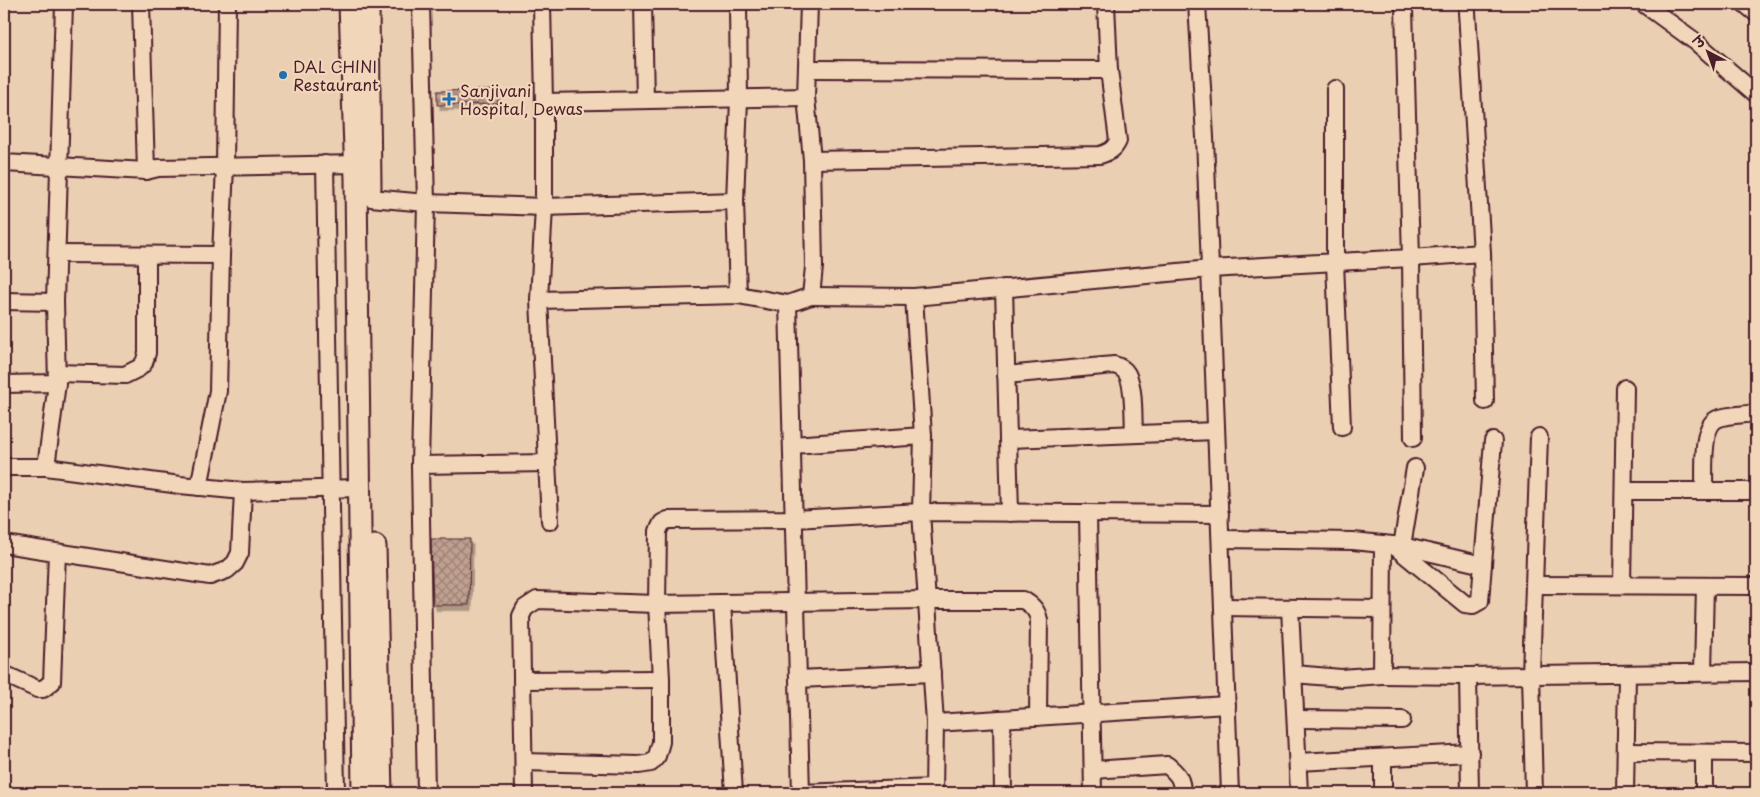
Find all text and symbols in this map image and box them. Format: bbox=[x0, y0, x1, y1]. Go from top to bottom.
north arrow bbox=[1682, 28, 1732, 78]
text: उ bbox=[1687, 30, 1711, 54]
place label: DAL CHINI Restaurant bbox=[293, 54, 379, 96]
marker: DAL CHINI Restaurant bbox=[277, 69, 289, 81]
place label: Sanjivani Hospital, Dewas bbox=[460, 78, 583, 120]
marker: Sanjivani Hospital, Dewas bbox=[442, 92, 456, 106]

